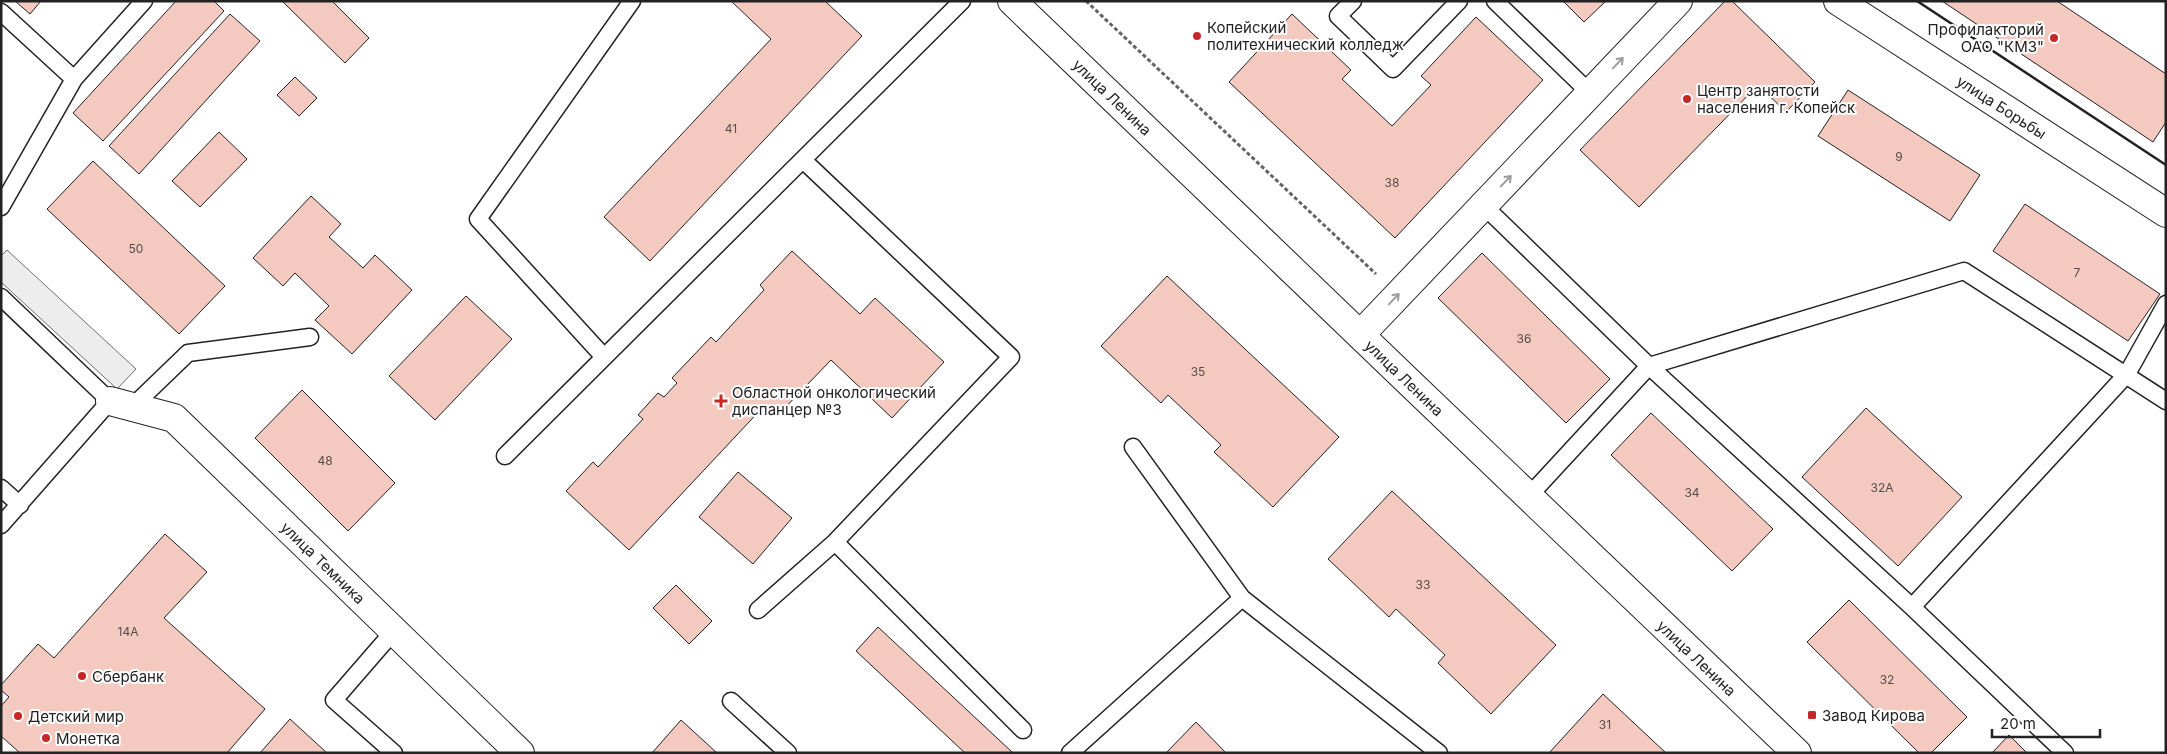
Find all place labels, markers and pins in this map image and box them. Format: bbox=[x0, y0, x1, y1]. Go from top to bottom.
place label: Копейский политехнический колледж bbox=[1207, 18, 1404, 54]
place label: Профилакторий ОАО "КМЗ" bbox=[1928, 20, 2044, 56]
marker: Копейский политехнический колледж bbox=[1191, 30, 1203, 42]
marker: Профилакторий ОАО "КМЗ" bbox=[2048, 32, 2060, 44]
place label: Центр занятости населения г. Копейск bbox=[1697, 81, 1855, 117]
marker: Центр занятости населения г. Копейск bbox=[1681, 93, 1693, 105]
place label: Областной онкологический диспанцер №3 bbox=[732, 383, 936, 419]
marker: Областной онкологический диспанцер №3 bbox=[714, 394, 728, 408]
place label: Сбербанк bbox=[92, 667, 164, 686]
marker: Сбербанк bbox=[76, 670, 88, 682]
place label: Завод Кирова bbox=[1822, 706, 1925, 725]
place label: Детский мир bbox=[28, 707, 124, 726]
marker: Завод Кирова bbox=[1806, 709, 1818, 721]
marker: Детский мир bbox=[12, 710, 24, 722]
place label: Монетка bbox=[56, 729, 120, 748]
marker: Монетка bbox=[40, 732, 52, 744]

